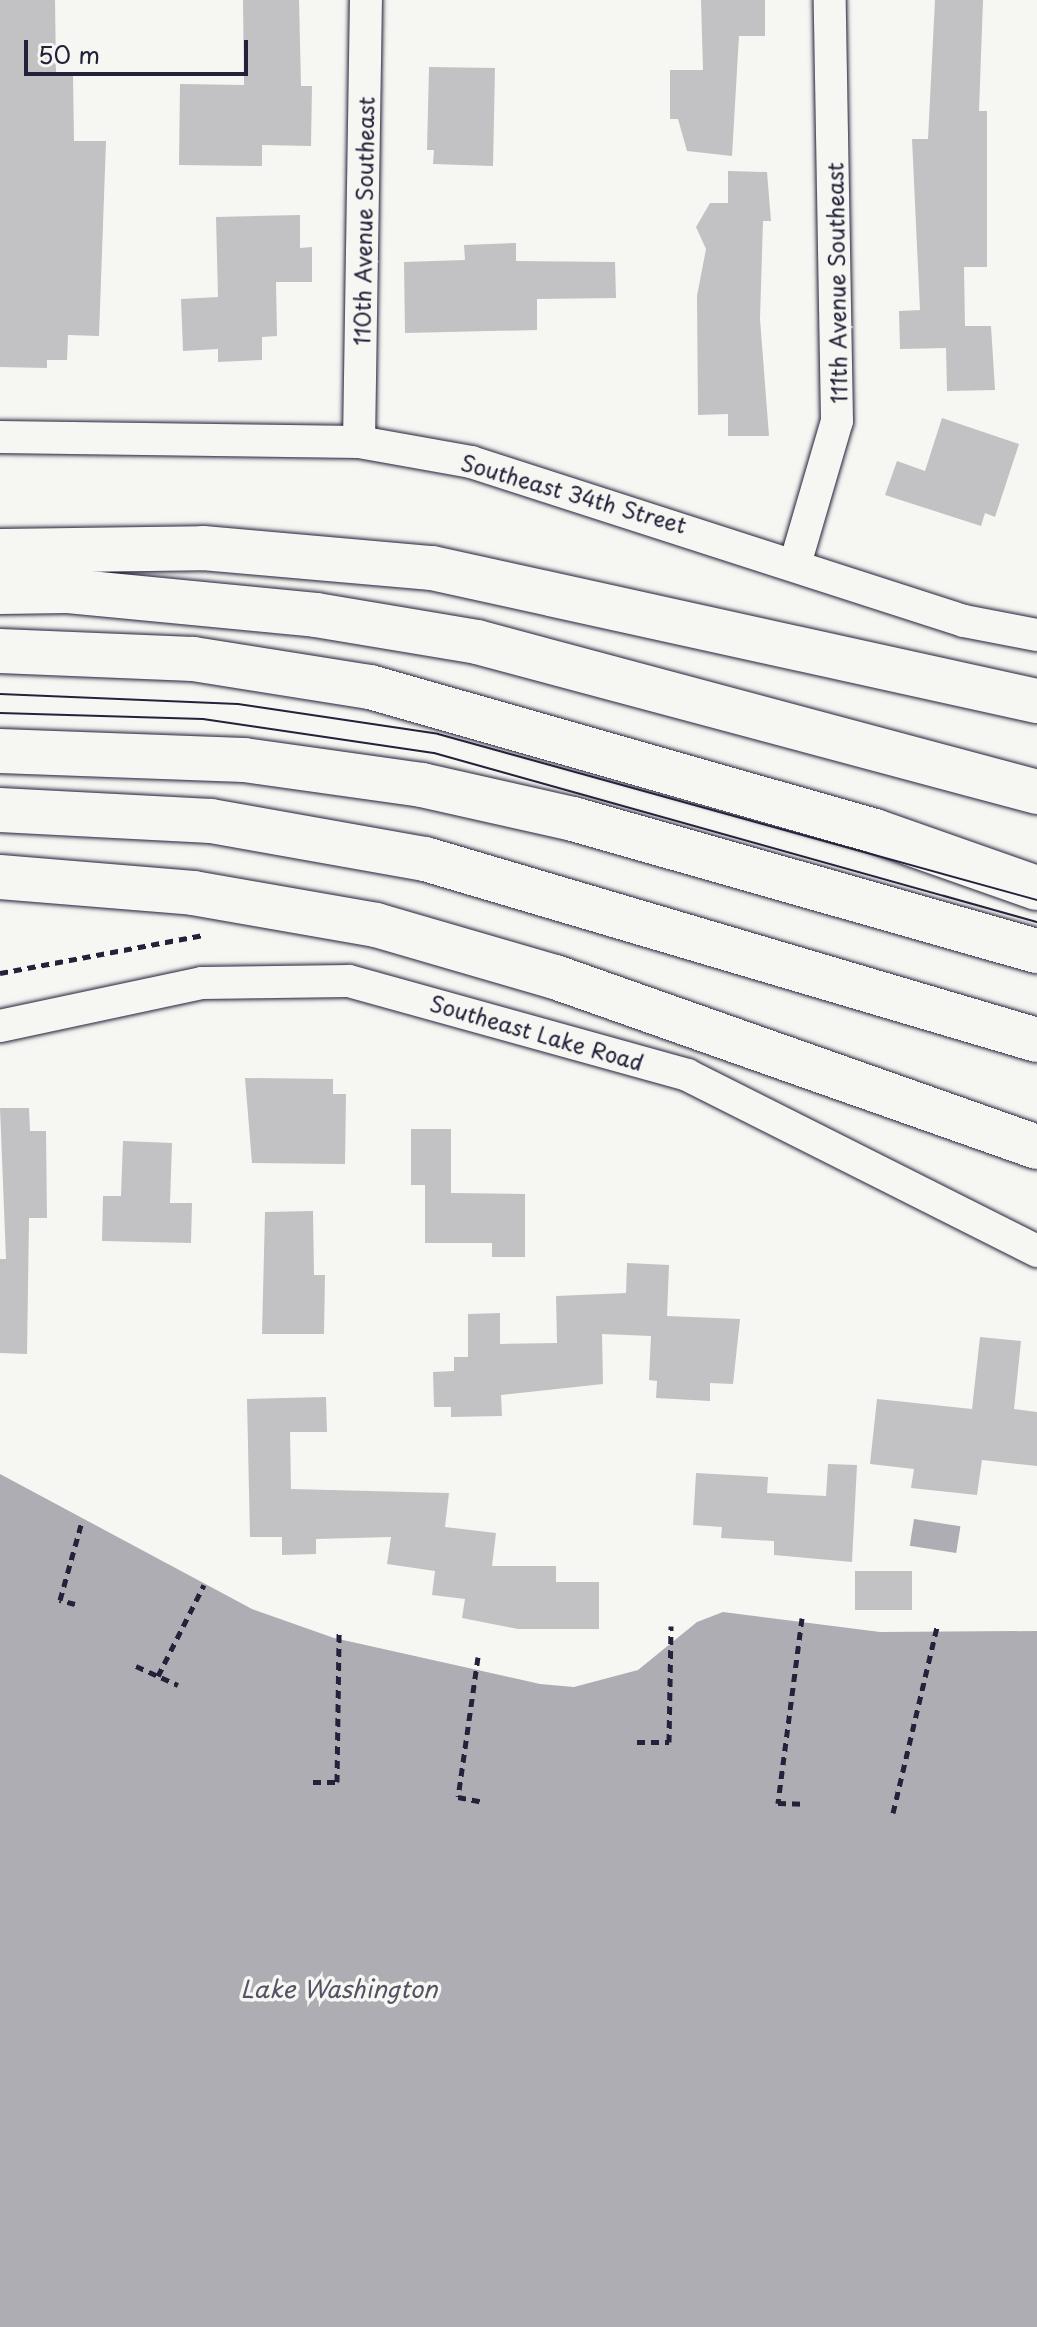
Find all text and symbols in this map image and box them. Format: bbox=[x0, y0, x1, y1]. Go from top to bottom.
scale bar bbox=[28, 24, 252, 74]
text: 50 m bbox=[38, 36, 100, 72]
street label: 110th Avenue Southeast bbox=[348, 96, 378, 346]
street label: 111th Avenue Southeast bbox=[821, 161, 851, 405]
street label: Southeast 34th Street bbox=[458, 448, 690, 538]
street label: Southeast Lake Road bbox=[427, 989, 647, 1075]
water label: Lake Washington bbox=[240, 1975, 438, 2003]

